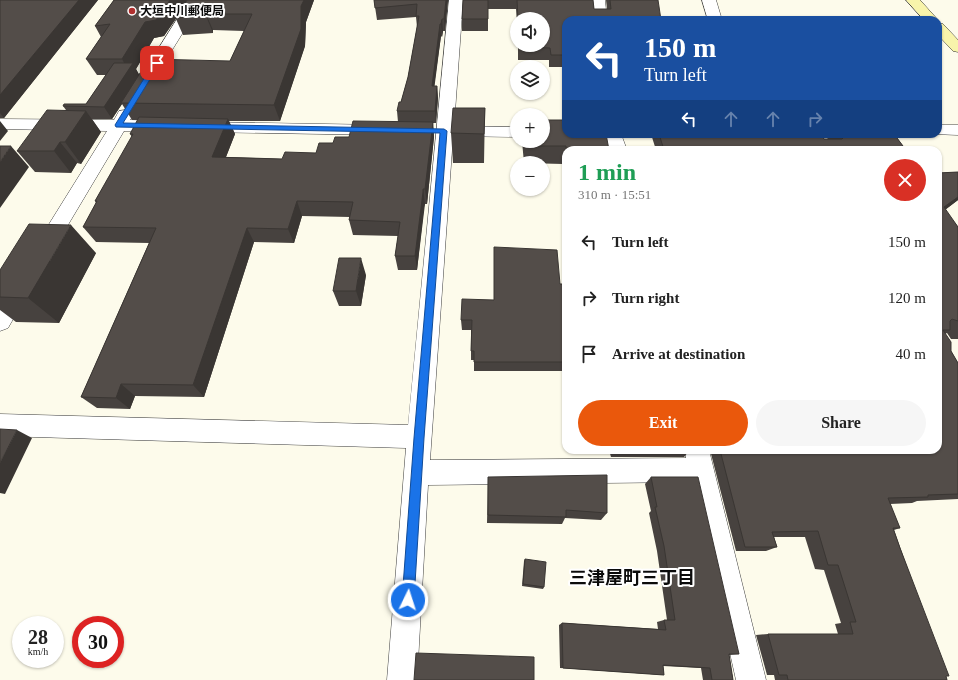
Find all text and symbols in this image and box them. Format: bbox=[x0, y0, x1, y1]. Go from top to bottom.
place label: 大垣中川郵便局 bbox=[140, 4, 224, 18]
marker: 大垣中川郵便局 bbox=[127, 6, 137, 16]
map controls bbox=[510, 12, 550, 196]
button: sound bbox=[510, 12, 550, 52]
icon: left bbox=[578, 32, 630, 84]
text: 150 m bbox=[644, 32, 716, 63]
pin bbox=[140, 46, 174, 80]
icon: arrive bbox=[146, 52, 168, 74]
button: layers bbox=[510, 60, 550, 100]
text: Turn left bbox=[644, 65, 707, 85]
button: + bbox=[510, 108, 550, 148]
icon: left bbox=[678, 108, 700, 130]
icon: ahead bbox=[720, 108, 742, 130]
icon: ahead bbox=[762, 108, 784, 130]
icon: right bbox=[804, 108, 826, 130]
button: − bbox=[510, 156, 550, 196]
text: 1 min bbox=[578, 159, 636, 185]
button: close bbox=[884, 159, 926, 201]
text: 310 m · 15:51 bbox=[578, 187, 651, 202]
icon: left bbox=[578, 231, 600, 253]
text: Turn left bbox=[612, 234, 669, 250]
text: 150 m bbox=[888, 234, 926, 250]
icon: right bbox=[578, 287, 600, 309]
text: Turn right bbox=[612, 290, 679, 306]
text: 120 m bbox=[888, 290, 926, 306]
icon: arrive bbox=[578, 343, 600, 365]
text: Arrive at destination bbox=[612, 346, 745, 362]
text: 40 m bbox=[896, 346, 926, 362]
button: Exit bbox=[578, 400, 748, 446]
button: Share bbox=[756, 400, 926, 446]
district label: 三津屋町三丁目 bbox=[569, 568, 695, 588]
position arrow bbox=[387, 579, 429, 621]
speed limit sign: 30 bbox=[72, 616, 124, 668]
text: 28 bbox=[28, 626, 48, 648]
text: km/h bbox=[28, 646, 48, 657]

